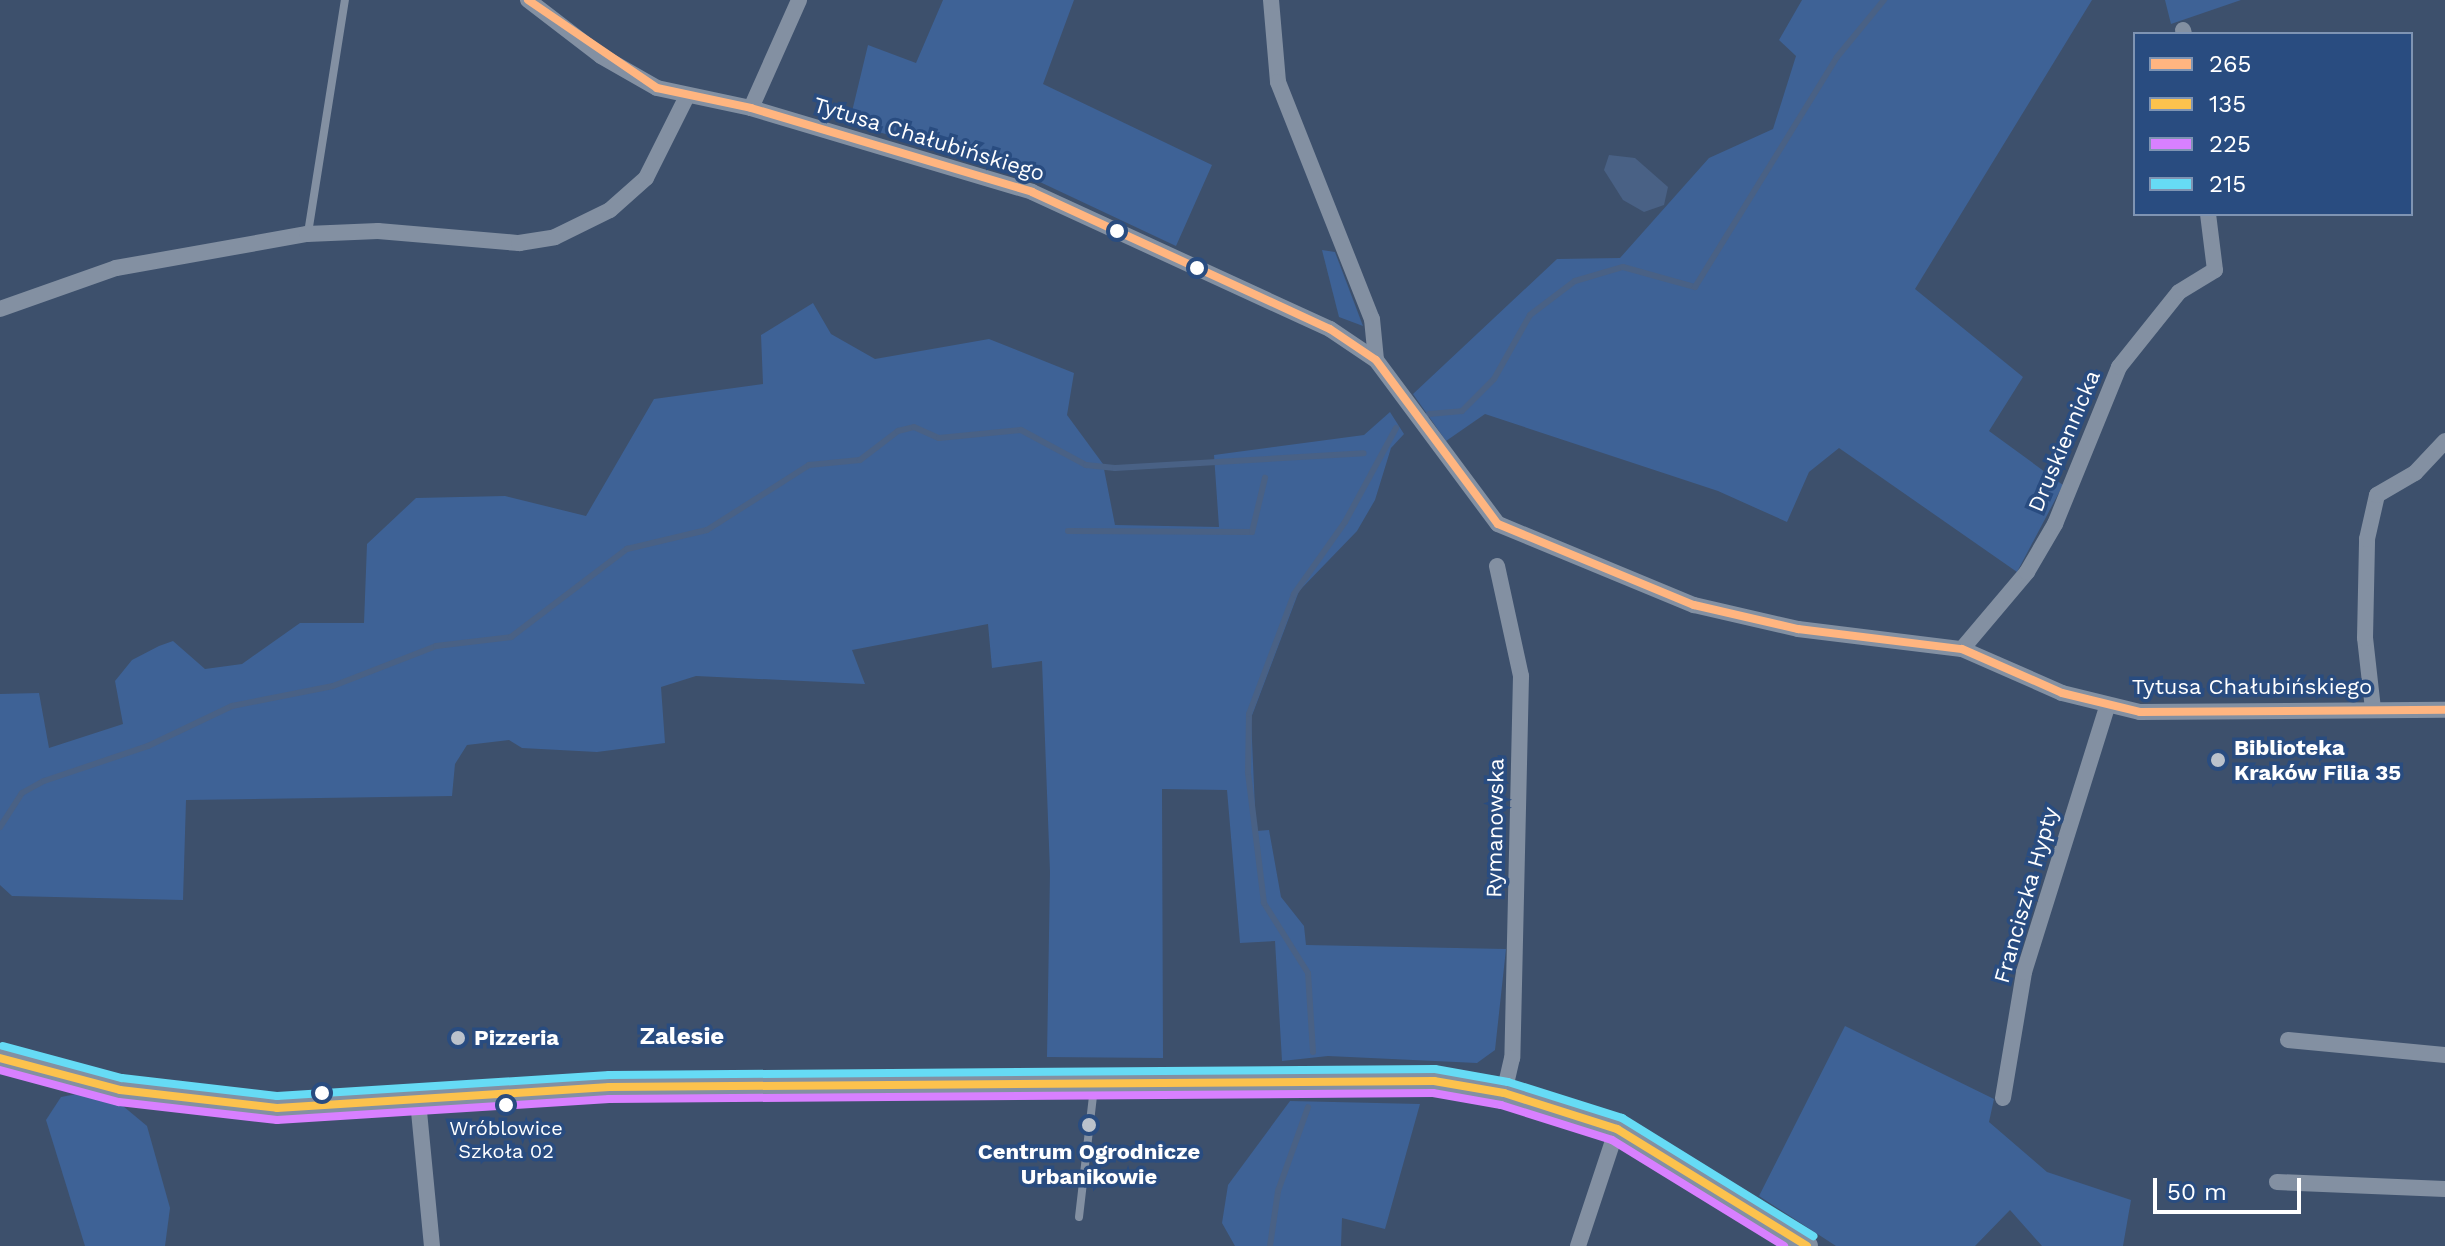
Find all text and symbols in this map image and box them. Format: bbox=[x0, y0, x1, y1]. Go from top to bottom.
legend bbox=[2133, 32, 2413, 216]
text: 265 bbox=[2209, 50, 2252, 78]
text: 135 bbox=[2209, 90, 2246, 118]
street label: Tytusa Chałubińskiego bbox=[810, 91, 1048, 187]
text: 225 bbox=[2209, 130, 2251, 158]
text: 215 bbox=[2209, 170, 2246, 198]
unlabelled marker bbox=[1109, 223, 1125, 239]
unlabelled marker bbox=[1189, 260, 1205, 276]
street label: Druskiennicka bbox=[2022, 366, 2106, 516]
street label: Tytusa Chałubińskiego bbox=[2132, 674, 2372, 700]
place label: Biblioteka Kraków Filia 35 bbox=[2234, 734, 2402, 786]
marker: Biblioteka Kraków Filia 35 bbox=[2209, 751, 2227, 769]
street label: Rymanowska bbox=[1481, 758, 1509, 898]
street label: Franciszka Hypty bbox=[1988, 804, 2064, 986]
district label: Zalesie bbox=[640, 1023, 724, 1051]
place label: Pizzeria bbox=[474, 1025, 559, 1051]
marker: Pizzeria bbox=[449, 1029, 467, 1047]
unlabelled marker bbox=[314, 1085, 330, 1101]
marker: Wróblowice Szkoła 02 bbox=[498, 1097, 514, 1113]
place label: Wróblowice Szkoła 02 bbox=[449, 1116, 563, 1163]
marker: Centrum Ogrodnicze Urbanikowie bbox=[1080, 1116, 1098, 1134]
place label: Centrum Ogrodnicze Urbanikowie bbox=[978, 1138, 1200, 1190]
scale bar bbox=[2157, 1162, 2305, 1212]
text: 50 m bbox=[2167, 1178, 2227, 1206]

